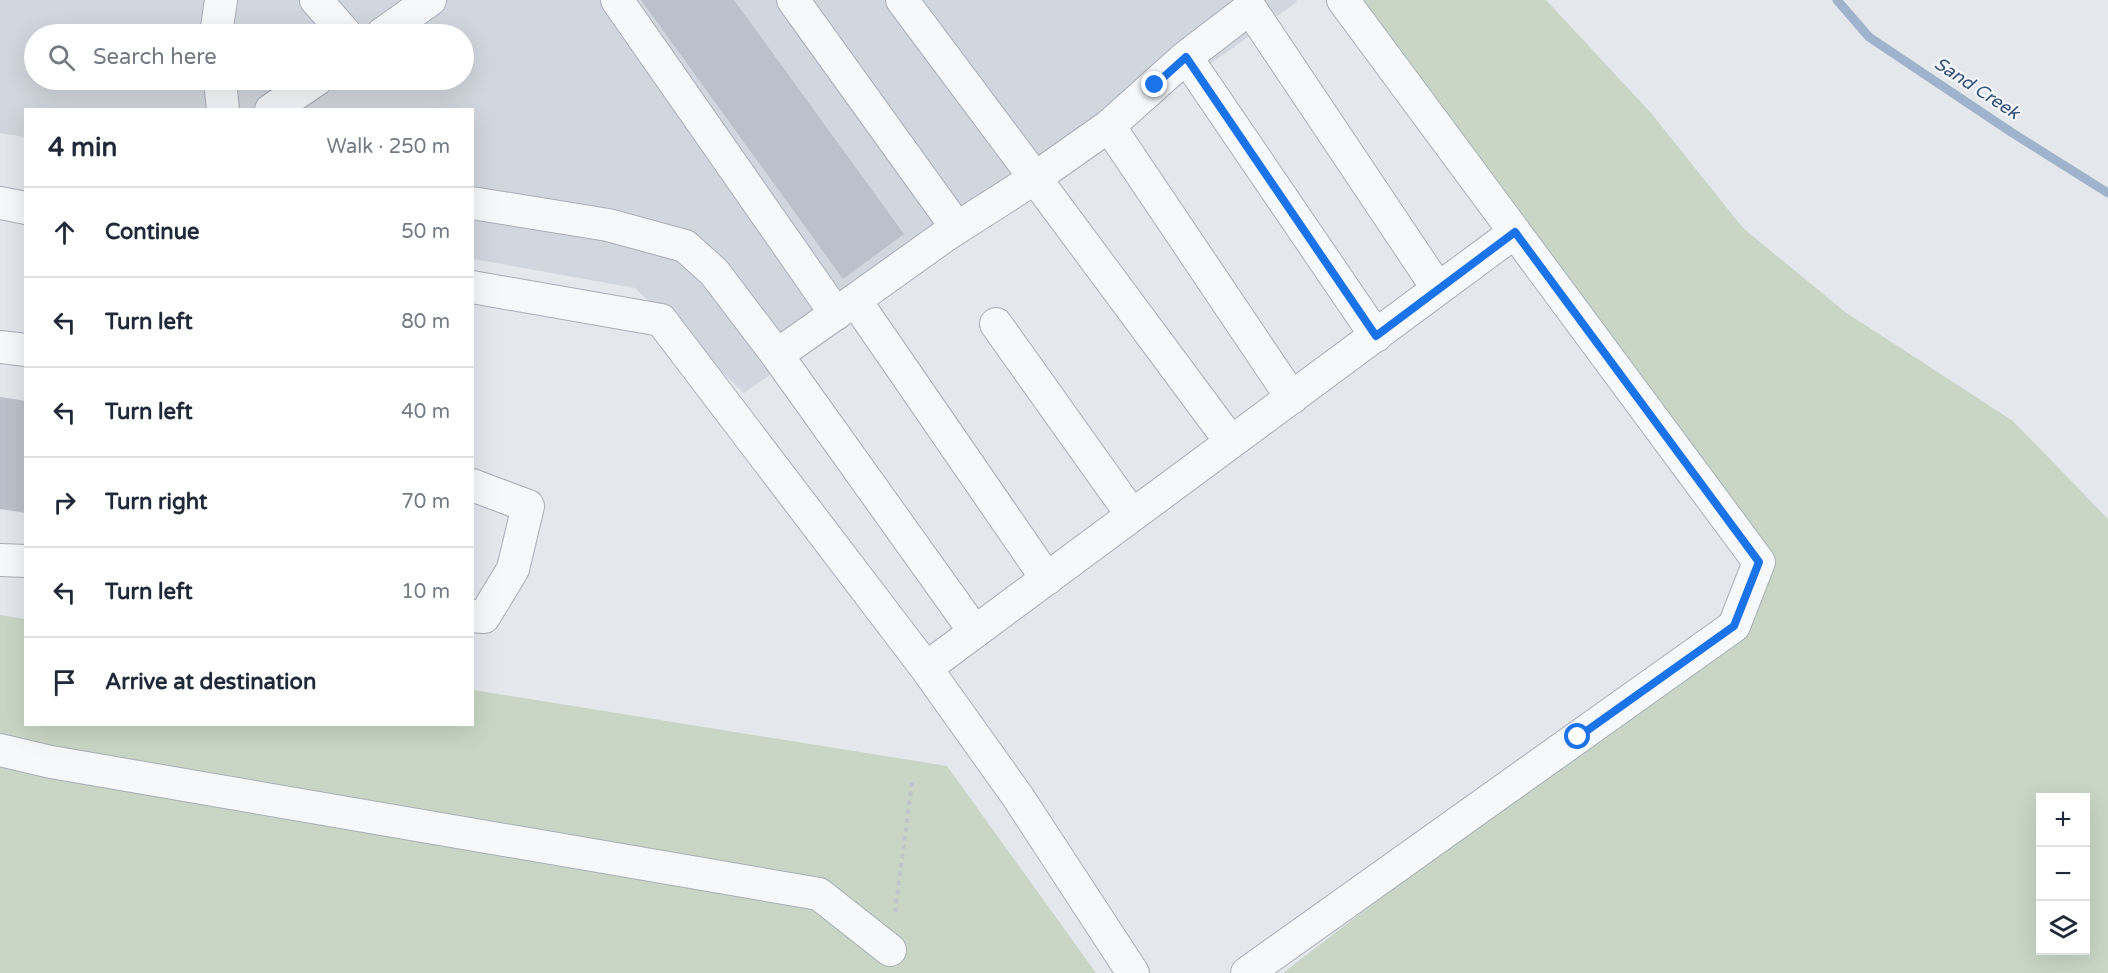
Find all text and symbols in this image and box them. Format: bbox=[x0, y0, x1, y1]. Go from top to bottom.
search box bbox=[24, 24, 474, 90]
icon: search bbox=[45, 41, 78, 74]
text: Search here bbox=[93, 44, 217, 70]
water label: Sand Creek bbox=[1930, 52, 2025, 124]
route end bbox=[1141, 71, 1167, 97]
text: 4 min bbox=[48, 132, 117, 163]
text: Walk · 250 m bbox=[327, 135, 450, 159]
icon: ahead bbox=[48, 216, 81, 249]
text: Continue bbox=[105, 219, 200, 245]
text: 50 m bbox=[401, 220, 450, 244]
icon: left bbox=[48, 306, 81, 339]
text: Turn left bbox=[105, 309, 193, 335]
text: 80 m bbox=[401, 310, 450, 334]
icon: left bbox=[48, 396, 81, 429]
text: Turn left bbox=[105, 399, 193, 425]
text: 40 m bbox=[401, 400, 450, 424]
icon: right bbox=[48, 486, 81, 519]
text: Turn right bbox=[105, 489, 207, 515]
text: 70 m bbox=[401, 490, 450, 514]
icon: left bbox=[48, 576, 81, 609]
text: Turn left bbox=[105, 579, 193, 605]
text: 10 m bbox=[401, 580, 450, 604]
icon: arrive bbox=[48, 666, 81, 699]
text: Arrive at destination bbox=[105, 669, 316, 695]
route start bbox=[1564, 723, 1590, 749]
map controls bbox=[2036, 793, 2090, 955]
button: + bbox=[2036, 793, 2090, 847]
button: − bbox=[2036, 847, 2090, 901]
button: layers bbox=[2036, 901, 2090, 955]

